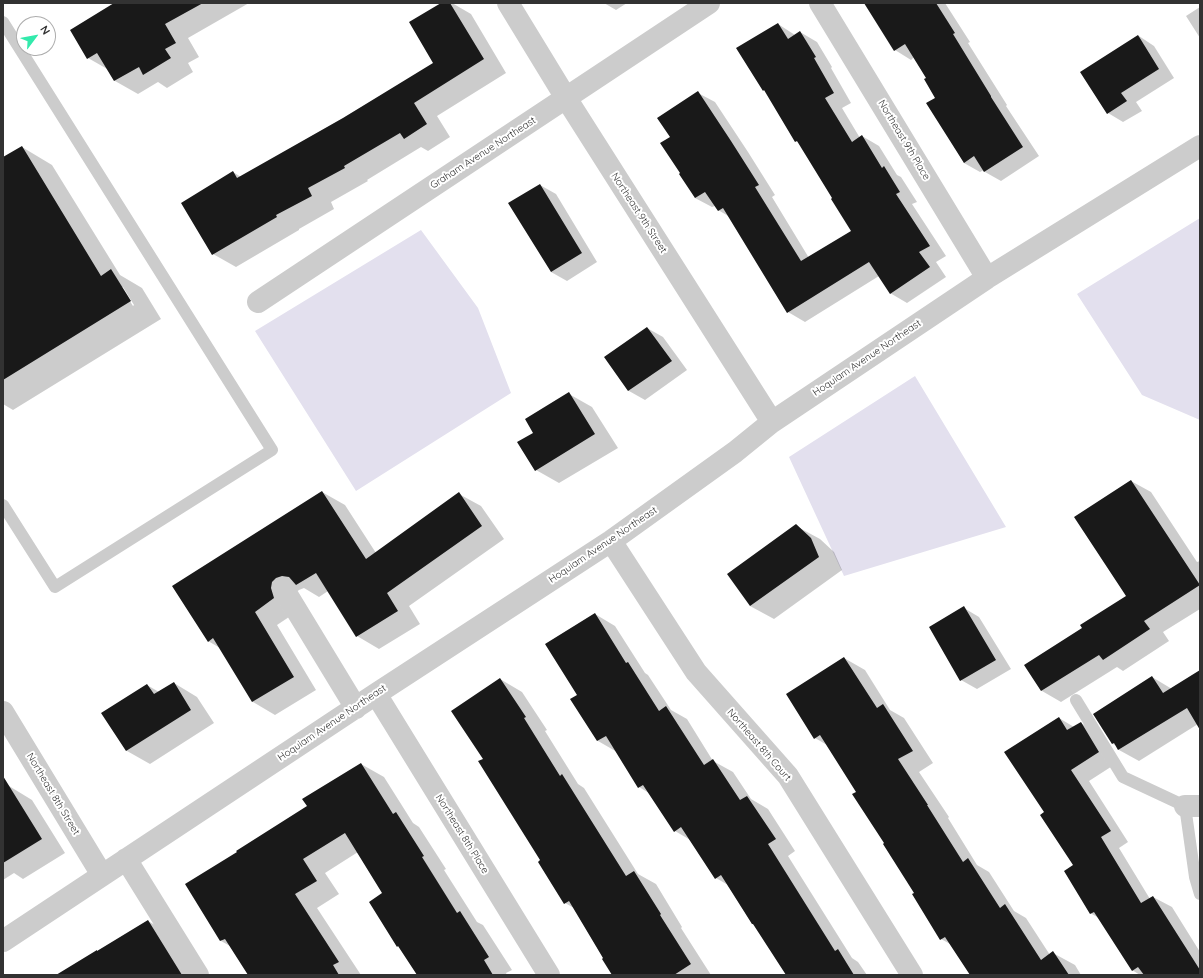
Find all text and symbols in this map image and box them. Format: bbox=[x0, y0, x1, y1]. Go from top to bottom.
north arrow bbox=[16, 16, 56, 56]
text: N bbox=[37, 23, 53, 37]
street label: Northeast 9th Place bbox=[875, 98, 933, 182]
street label: Graham Avenue Northeast bbox=[428, 114, 538, 192]
street label: Northeast 9th Street bbox=[609, 171, 669, 255]
street label: Hoquiam Avenue Northeast bbox=[811, 317, 923, 399]
street label: Hoquiam Avenue Northeast bbox=[547, 504, 659, 586]
street label: Hoquiam Avenue Northeast bbox=[276, 682, 388, 764]
street label: Northeast 8th Court bbox=[724, 707, 794, 783]
street label: Northeast 8th Street bbox=[24, 751, 82, 837]
street label: Northeast 8th Place bbox=[433, 792, 491, 876]

